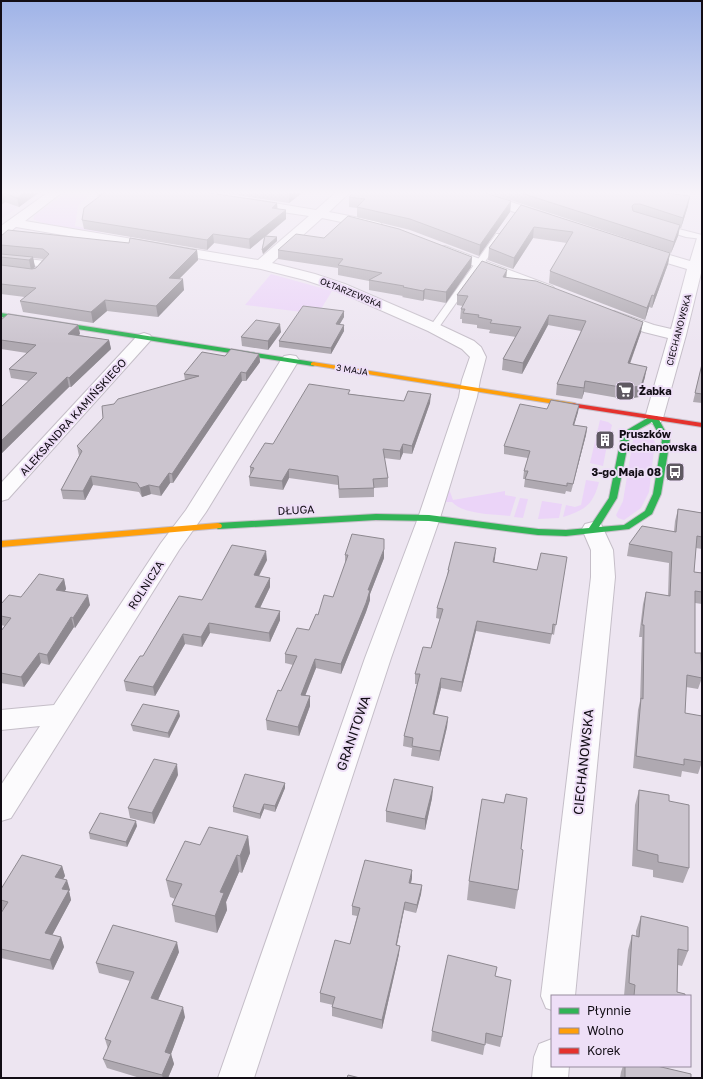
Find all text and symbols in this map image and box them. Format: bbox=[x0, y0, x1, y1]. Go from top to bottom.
street label: OŁTARZEWSKA bbox=[319, 275, 384, 310]
street label: CIECHANOWSKA bbox=[664, 293, 693, 367]
street label: ALEKSANDRA KAMIŃSKIEGO bbox=[17, 356, 129, 478]
street label: 3 MAJA bbox=[335, 362, 369, 377]
supermarket icon: Żabka bbox=[614, 380, 636, 402]
place label: Żabka bbox=[639, 384, 672, 397]
place label: Pruszków Ciechanowska bbox=[619, 427, 697, 453]
building icon: Pruszków Ciechanowska bbox=[594, 429, 616, 451]
bus stop icon: 3-go Maja 08 bbox=[664, 461, 686, 483]
place label: 3-go Maja 08 bbox=[591, 465, 661, 478]
street label: DŁUGA bbox=[277, 502, 315, 517]
street label: ROLNICZA bbox=[125, 558, 166, 611]
street label: GRANITOWA bbox=[333, 693, 373, 773]
street label: CIECHANOWSKA bbox=[569, 708, 597, 816]
legend bbox=[551, 995, 691, 1067]
text: Płynnie bbox=[587, 1003, 631, 1018]
text: Wolno bbox=[587, 1023, 624, 1038]
text: Korek bbox=[587, 1043, 621, 1058]

